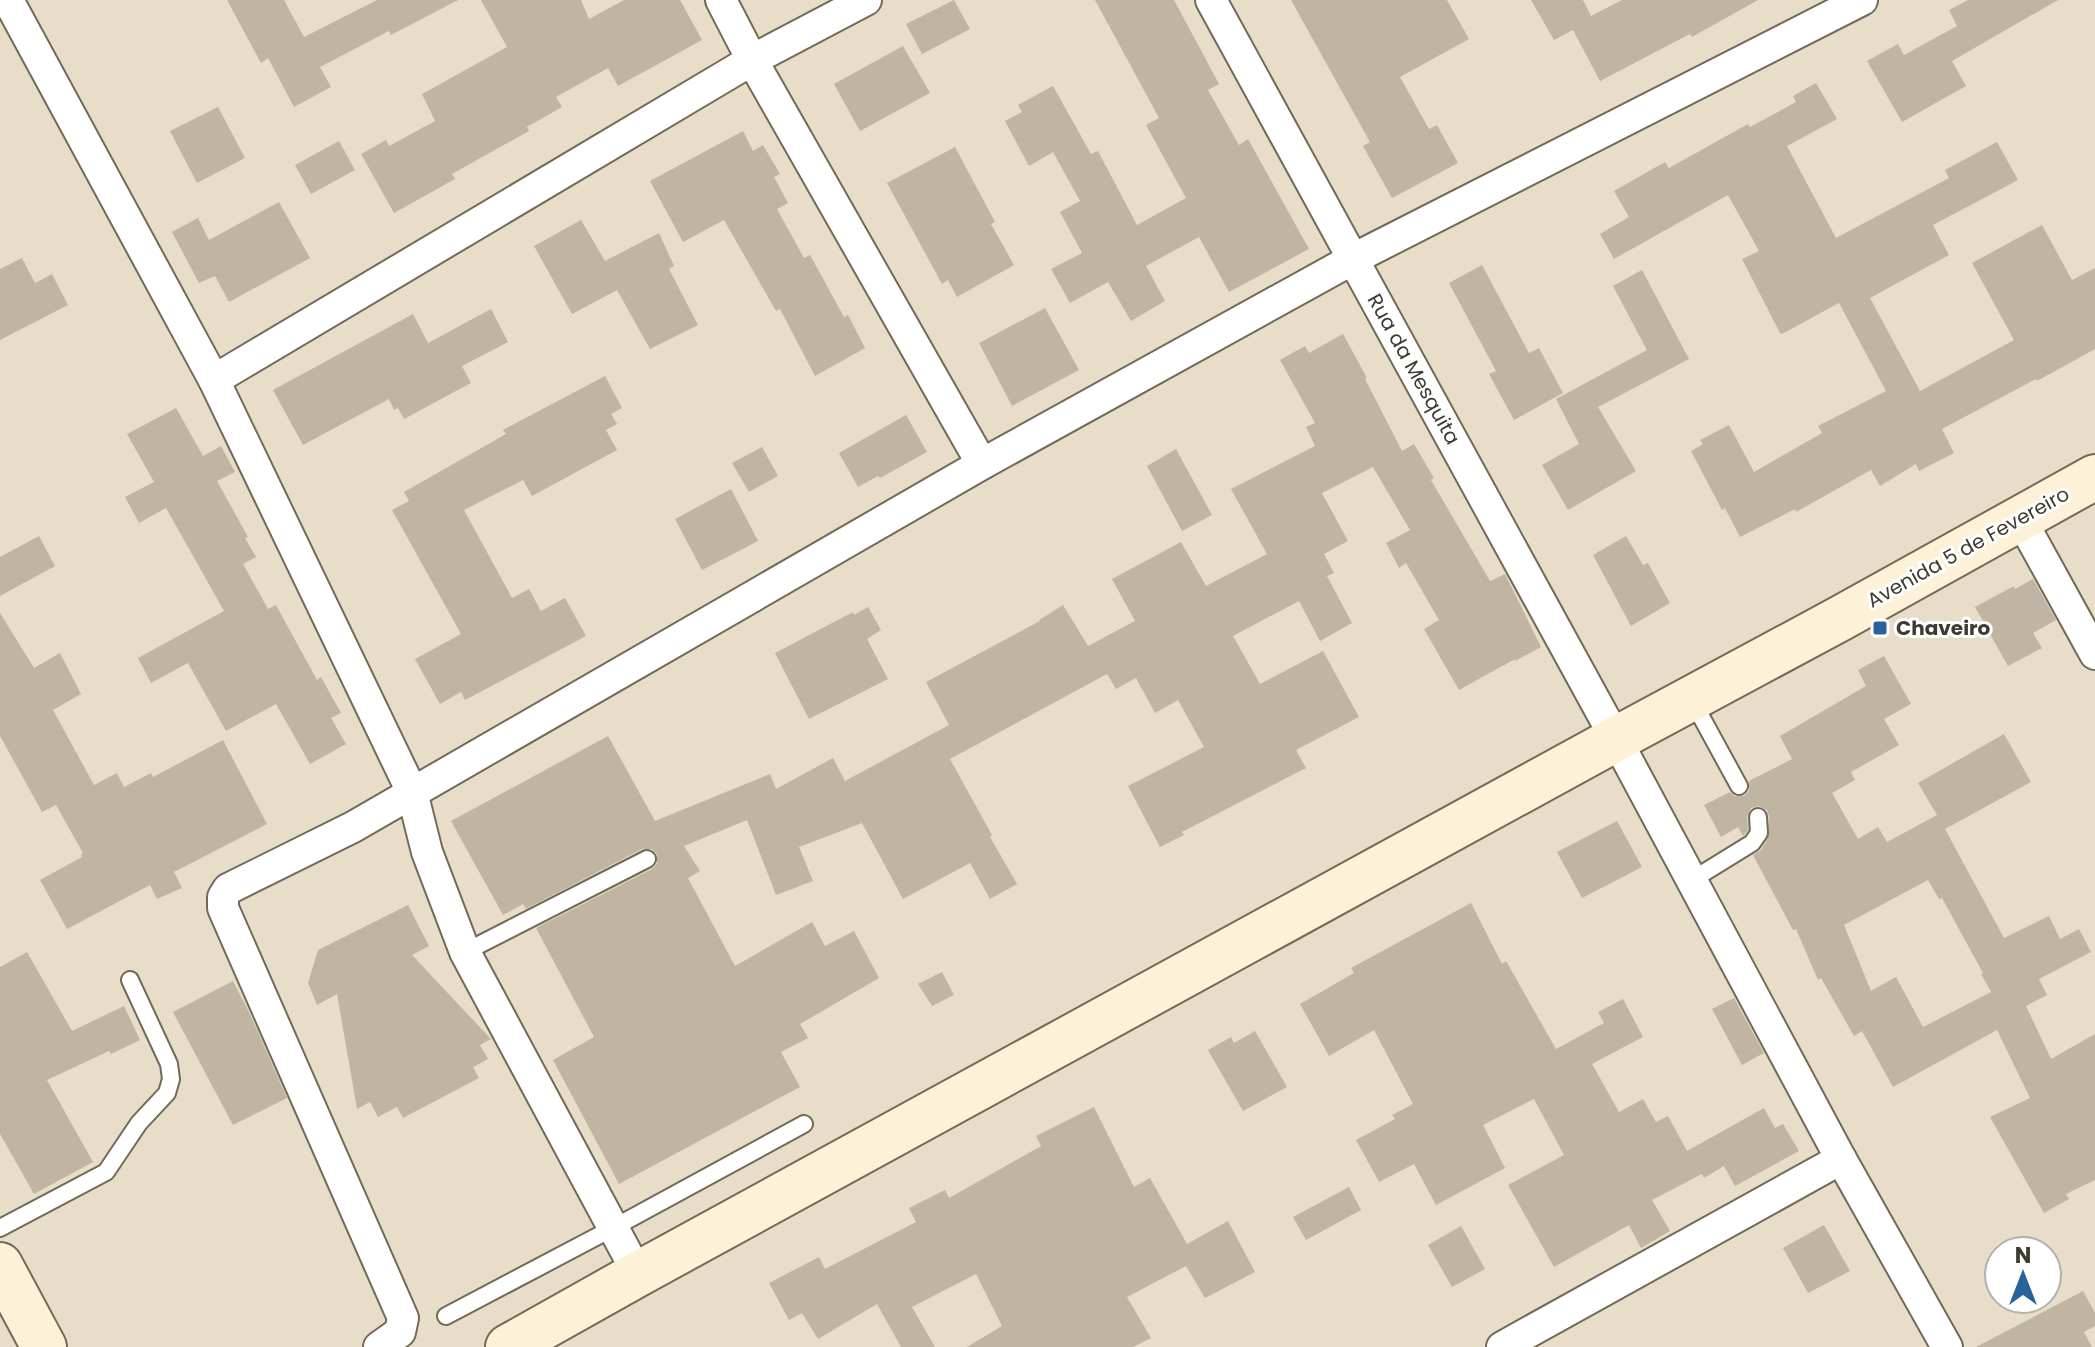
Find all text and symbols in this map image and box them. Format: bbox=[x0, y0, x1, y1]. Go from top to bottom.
street label: Rua da Mesquita bbox=[1361, 289, 1467, 449]
street label: Avenida 5 de Fevereiro bbox=[1862, 480, 2074, 614]
place label: Chaveiro bbox=[1896, 614, 1991, 642]
marker: Chaveiro bbox=[1871, 619, 1889, 637]
north arrow bbox=[1983, 1235, 2063, 1315]
text: N bbox=[2015, 1240, 2031, 1271]

